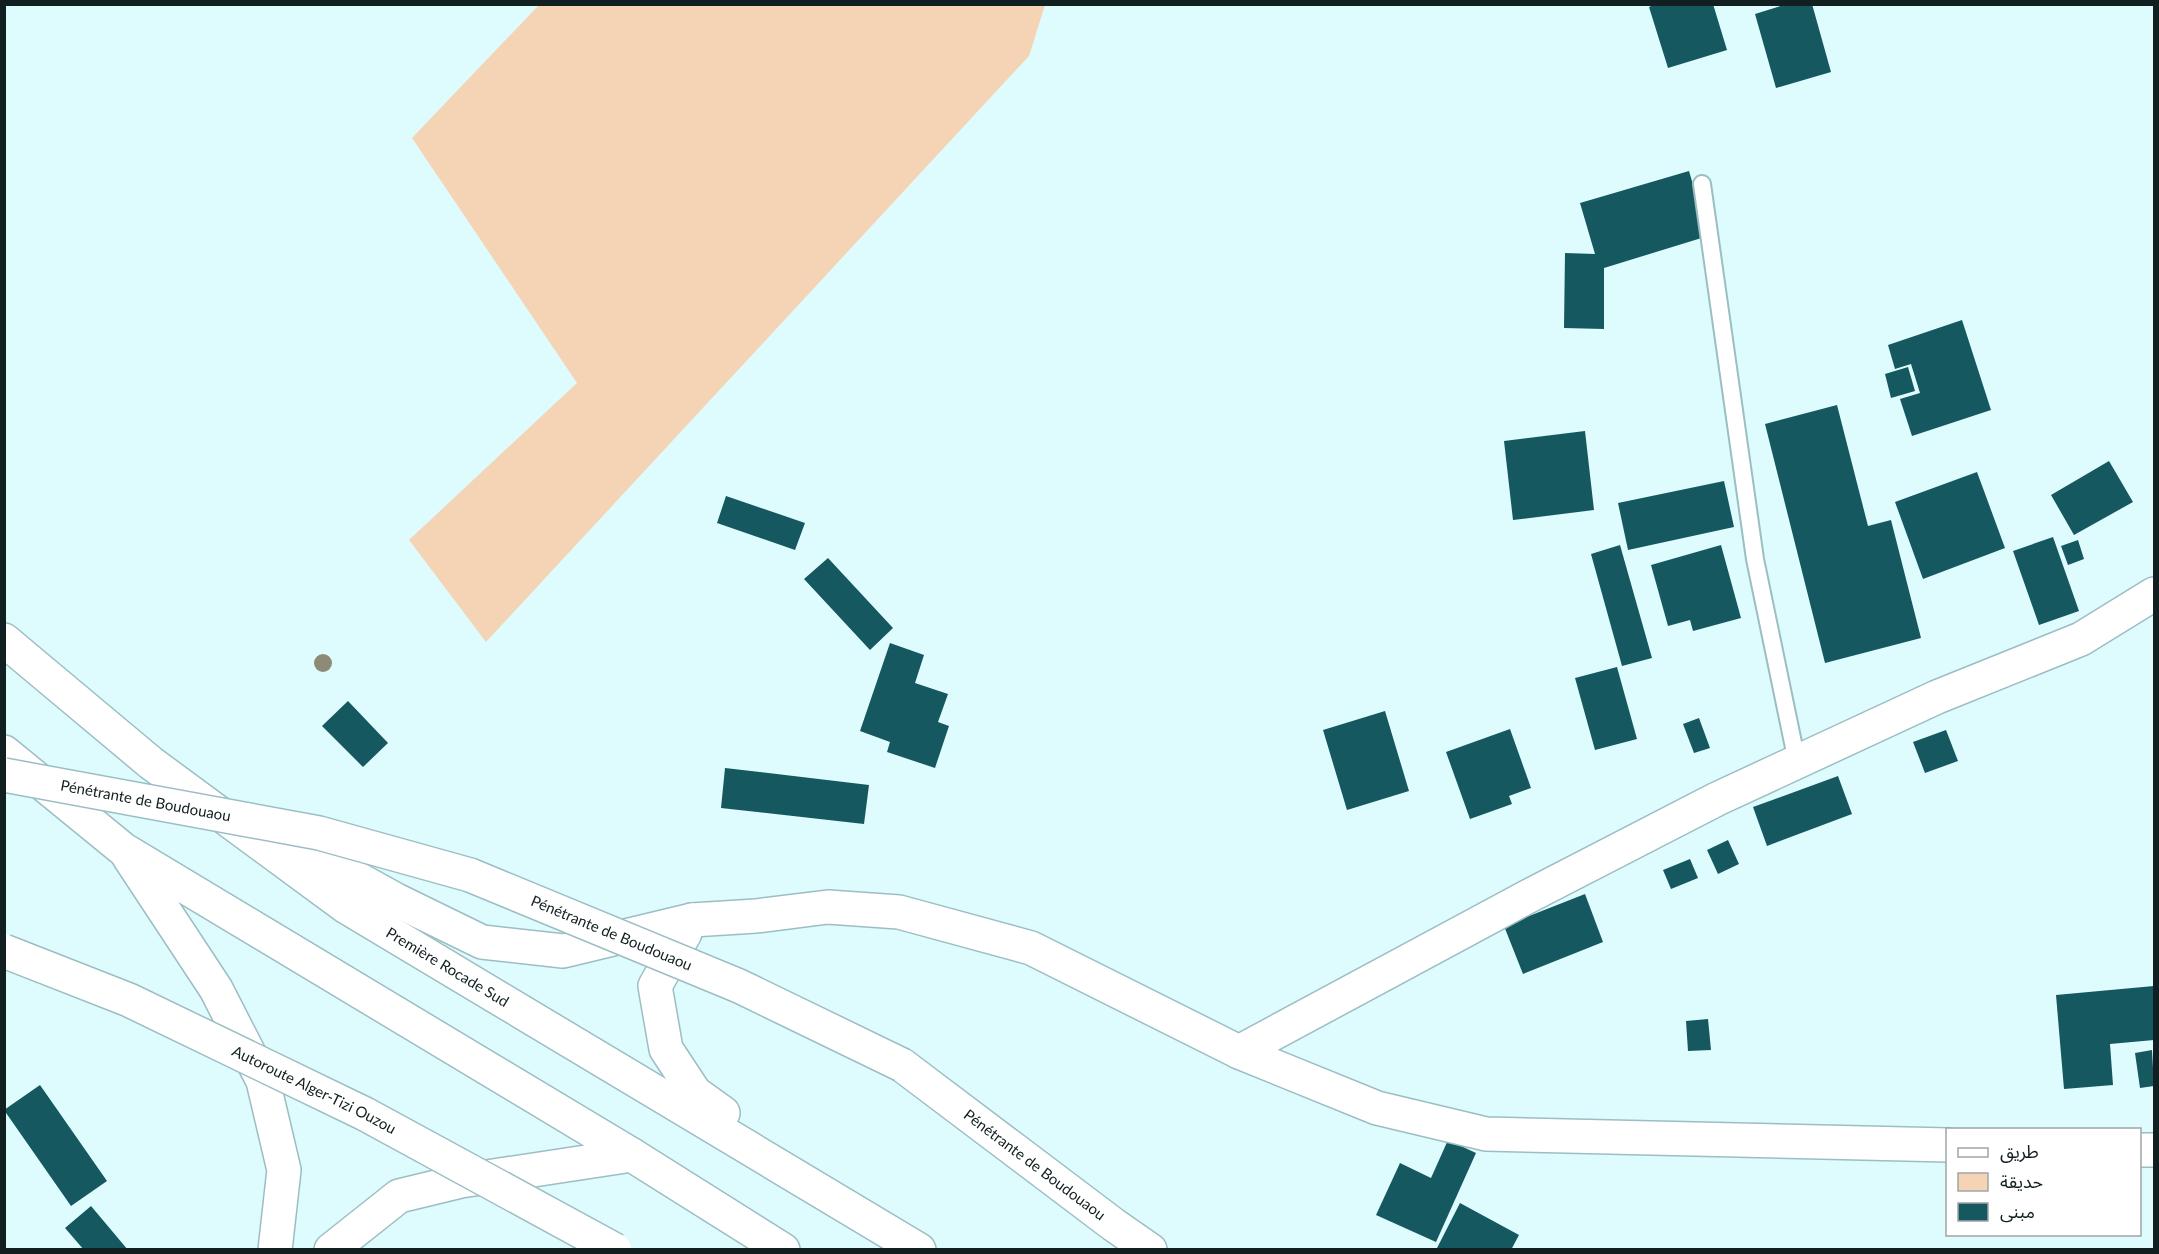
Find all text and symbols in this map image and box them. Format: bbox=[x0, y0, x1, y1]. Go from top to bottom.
street label: Pénétrante de Boudouaou bbox=[59, 776, 232, 825]
street label: Pénétrante de Boudouaou bbox=[529, 891, 695, 974]
street label: Première Rocade Sud bbox=[383, 923, 512, 1010]
street label: Autoroute Alger-Tizi Ouzou bbox=[230, 1041, 400, 1137]
street label: Pénétrante de Boudouaou bbox=[961, 1105, 1109, 1223]
legend bbox=[1946, 1128, 2141, 1236]
text: طريق bbox=[2000, 1140, 2039, 1163]
text: حديقة bbox=[2000, 1170, 2043, 1192]
text: مبنى bbox=[2000, 1200, 2035, 1223]

